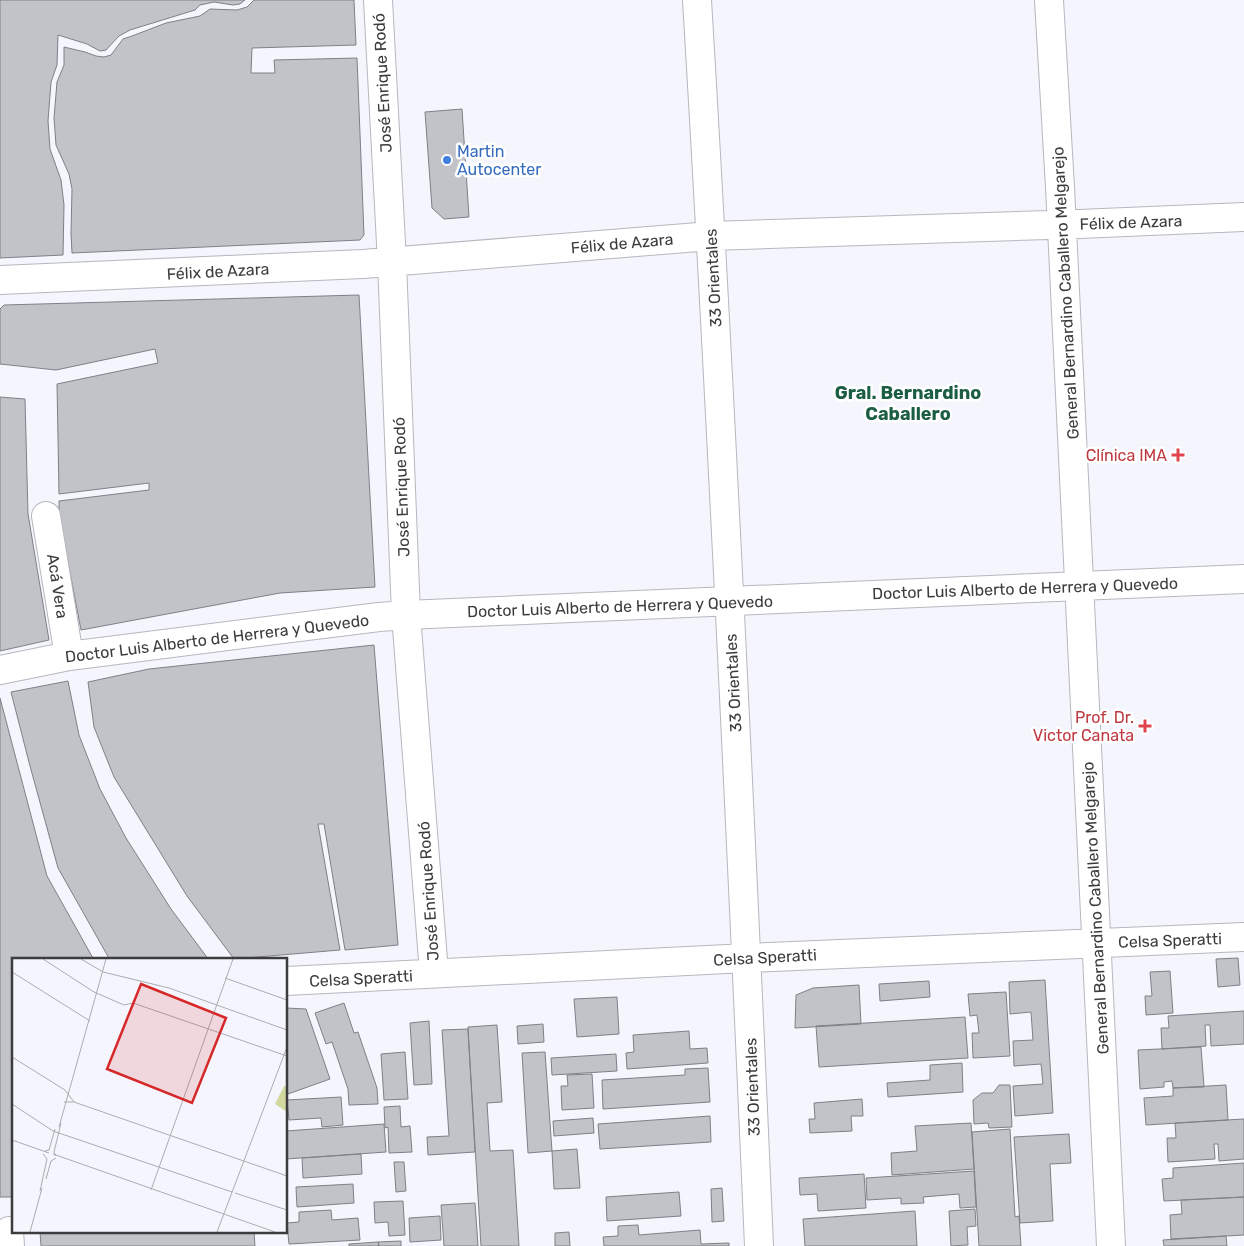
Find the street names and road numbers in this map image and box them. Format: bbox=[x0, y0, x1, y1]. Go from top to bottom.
street label: José Enrique Rodó bbox=[369, 13, 396, 153]
street label: General Bernardino Caballero Melgarejo bbox=[1048, 146, 1083, 440]
street label: Félix de Azara bbox=[1079, 211, 1183, 234]
street label: 33 Orientales bbox=[701, 228, 726, 328]
street label: Félix de Azara bbox=[570, 230, 674, 257]
street label: Félix de Azara bbox=[166, 259, 270, 284]
street label: José Enrique Rodó bbox=[390, 417, 413, 557]
street label: Acá Vera bbox=[43, 552, 72, 620]
street label: Doctor Luis Alberto de Herrera y Quevedo bbox=[872, 574, 1178, 603]
street label: Doctor Luis Alberto de Herrera y Quevedo bbox=[467, 592, 773, 621]
street label: Doctor Luis Alberto de Herrera y Quevedo bbox=[64, 610, 370, 667]
street label: 33 Orientales bbox=[721, 633, 746, 733]
street label: General Bernardino Caballero Melgarejo bbox=[1078, 761, 1113, 1055]
street label: José Enrique Rodó bbox=[414, 820, 443, 961]
street label: Celsa Speratti bbox=[1118, 929, 1222, 952]
street label: Celsa Speratti bbox=[713, 945, 817, 970]
street label: Celsa Speratti bbox=[309, 966, 413, 991]
street label: 33 Orientales bbox=[741, 1037, 764, 1137]

